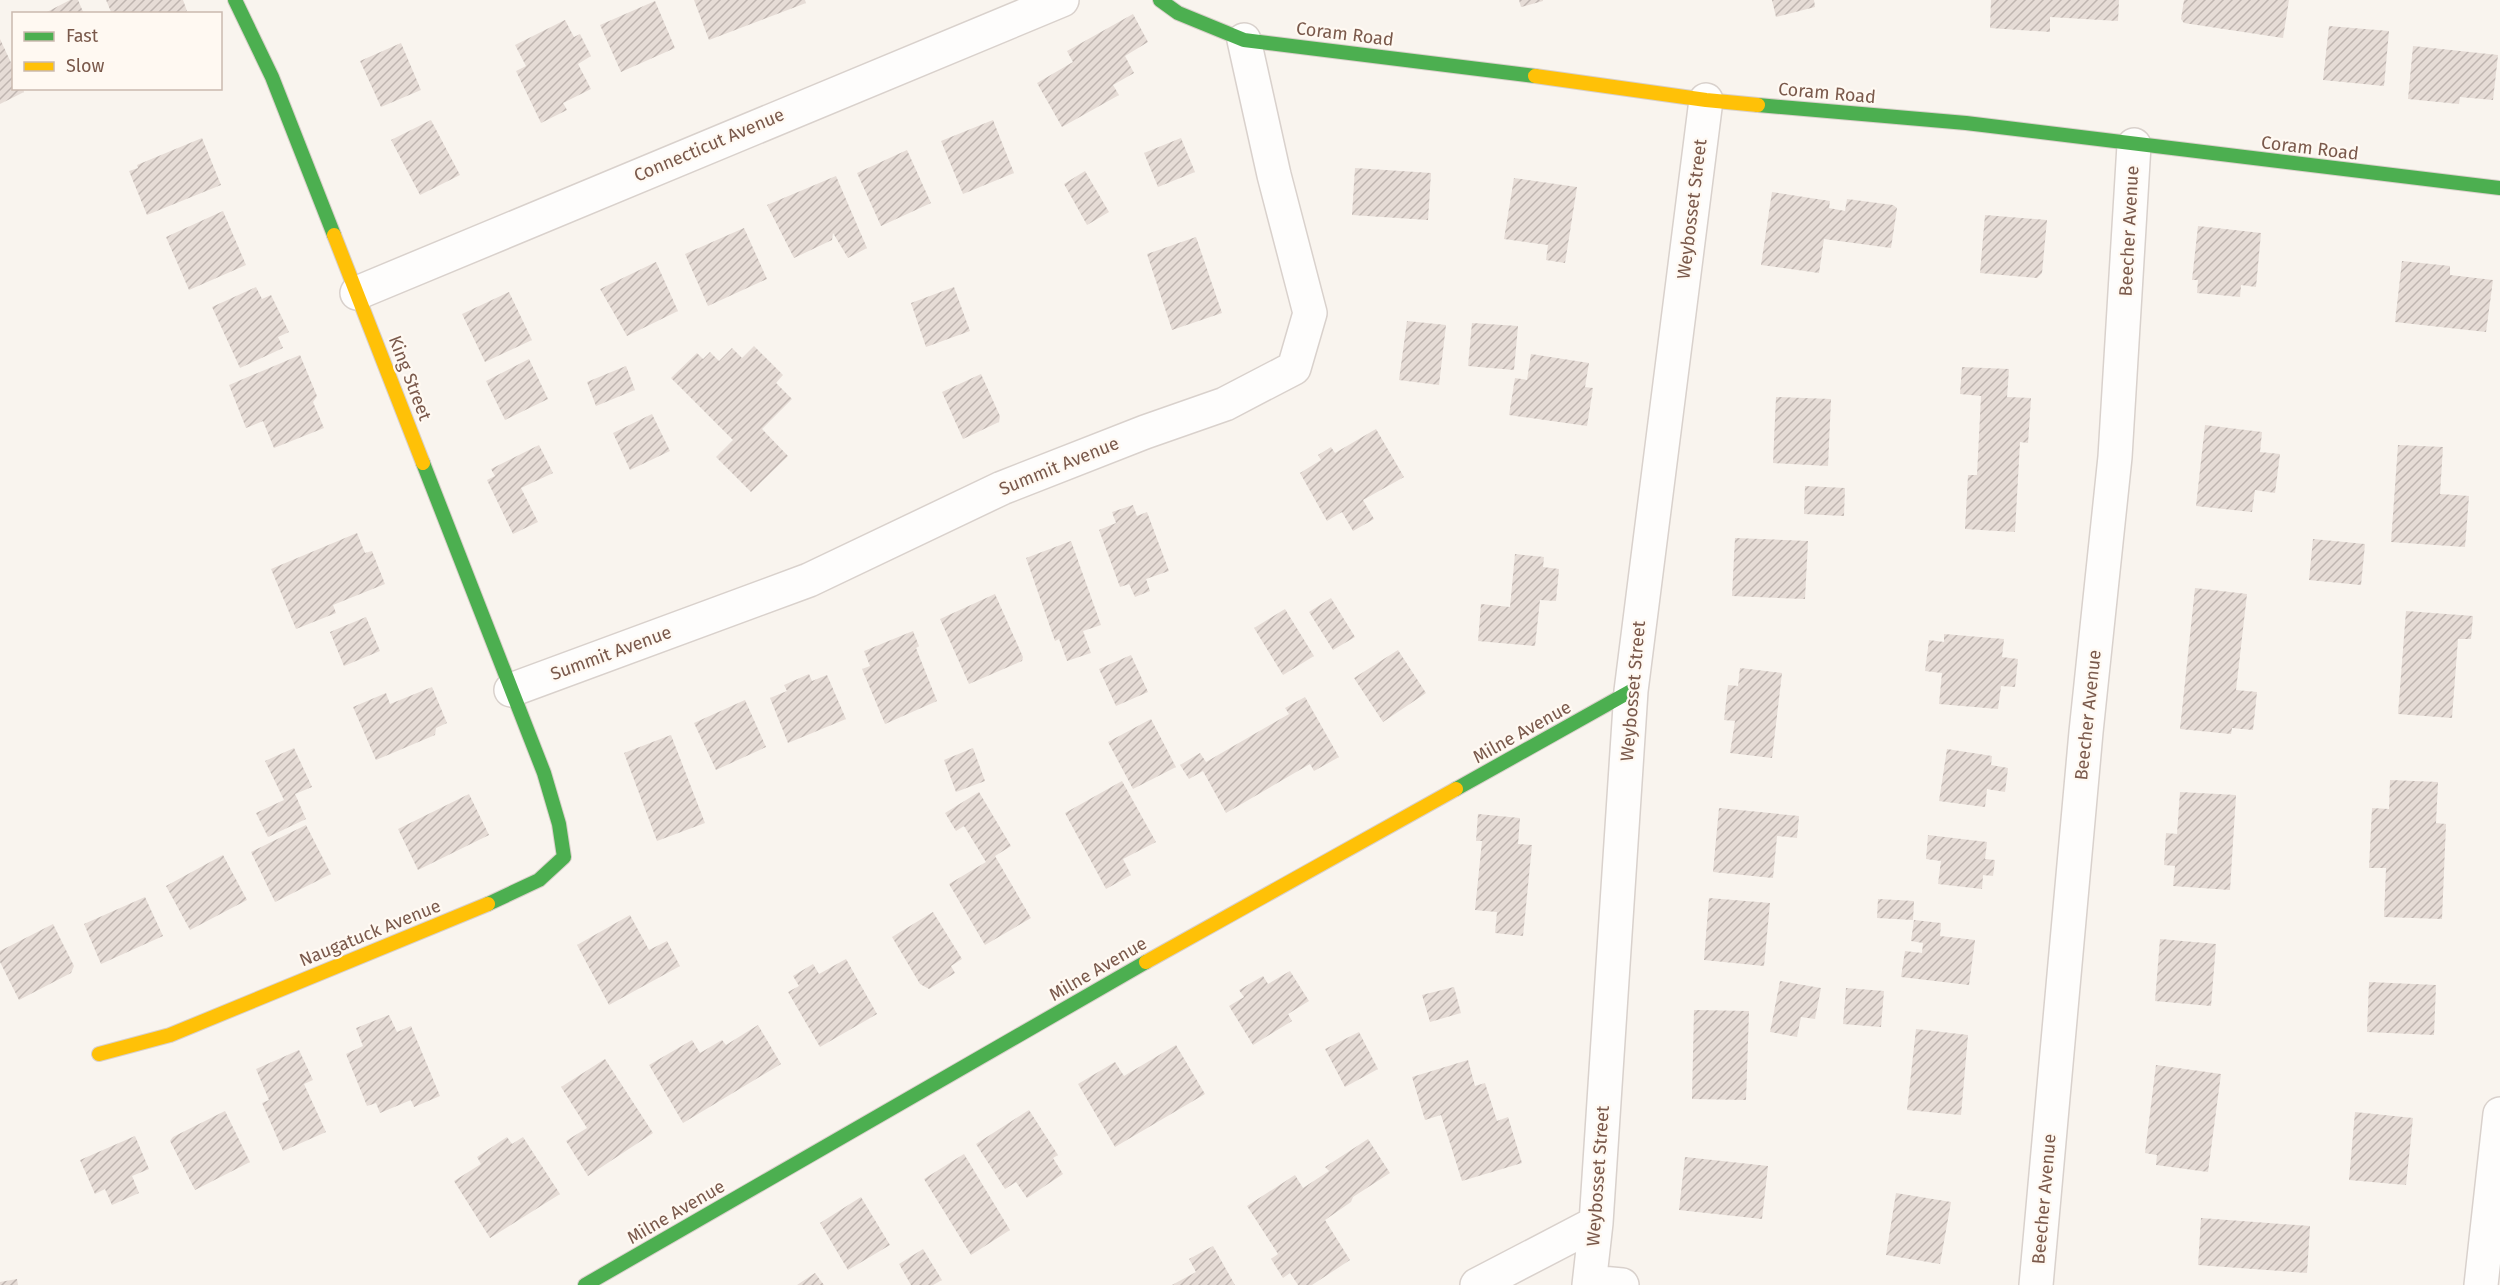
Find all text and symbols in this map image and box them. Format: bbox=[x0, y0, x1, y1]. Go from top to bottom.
legend bbox=[12, 12, 222, 90]
street label: Coram Road bbox=[1295, 17, 1395, 51]
text: Fast bbox=[66, 25, 99, 47]
text: Slow bbox=[66, 55, 105, 77]
street label: Coram Road bbox=[1777, 78, 1877, 108]
street label: Connecticut Avenue bbox=[630, 103, 788, 187]
street label: Coram Road bbox=[2260, 131, 2360, 165]
street label: Weybosset Street bbox=[1672, 137, 1712, 280]
street label: Beecher Avenue bbox=[2115, 165, 2143, 297]
street label: King Street bbox=[384, 332, 436, 424]
street label: Summit Avenue bbox=[996, 432, 1122, 500]
street label: Weybosset Street bbox=[1616, 619, 1650, 762]
street label: Summit Avenue bbox=[547, 621, 675, 685]
street label: Beecher Avenue bbox=[2070, 649, 2106, 781]
street label: Milne Avenue bbox=[1469, 696, 1575, 768]
street label: Naugatuck Avenue bbox=[296, 895, 444, 971]
street label: Milne Avenue bbox=[1045, 932, 1151, 1006]
street label: Weybosset Street bbox=[1582, 1104, 1614, 1247]
street label: Beecher Avenue bbox=[2027, 1133, 2061, 1265]
street label: Milne Avenue bbox=[623, 1175, 729, 1249]

